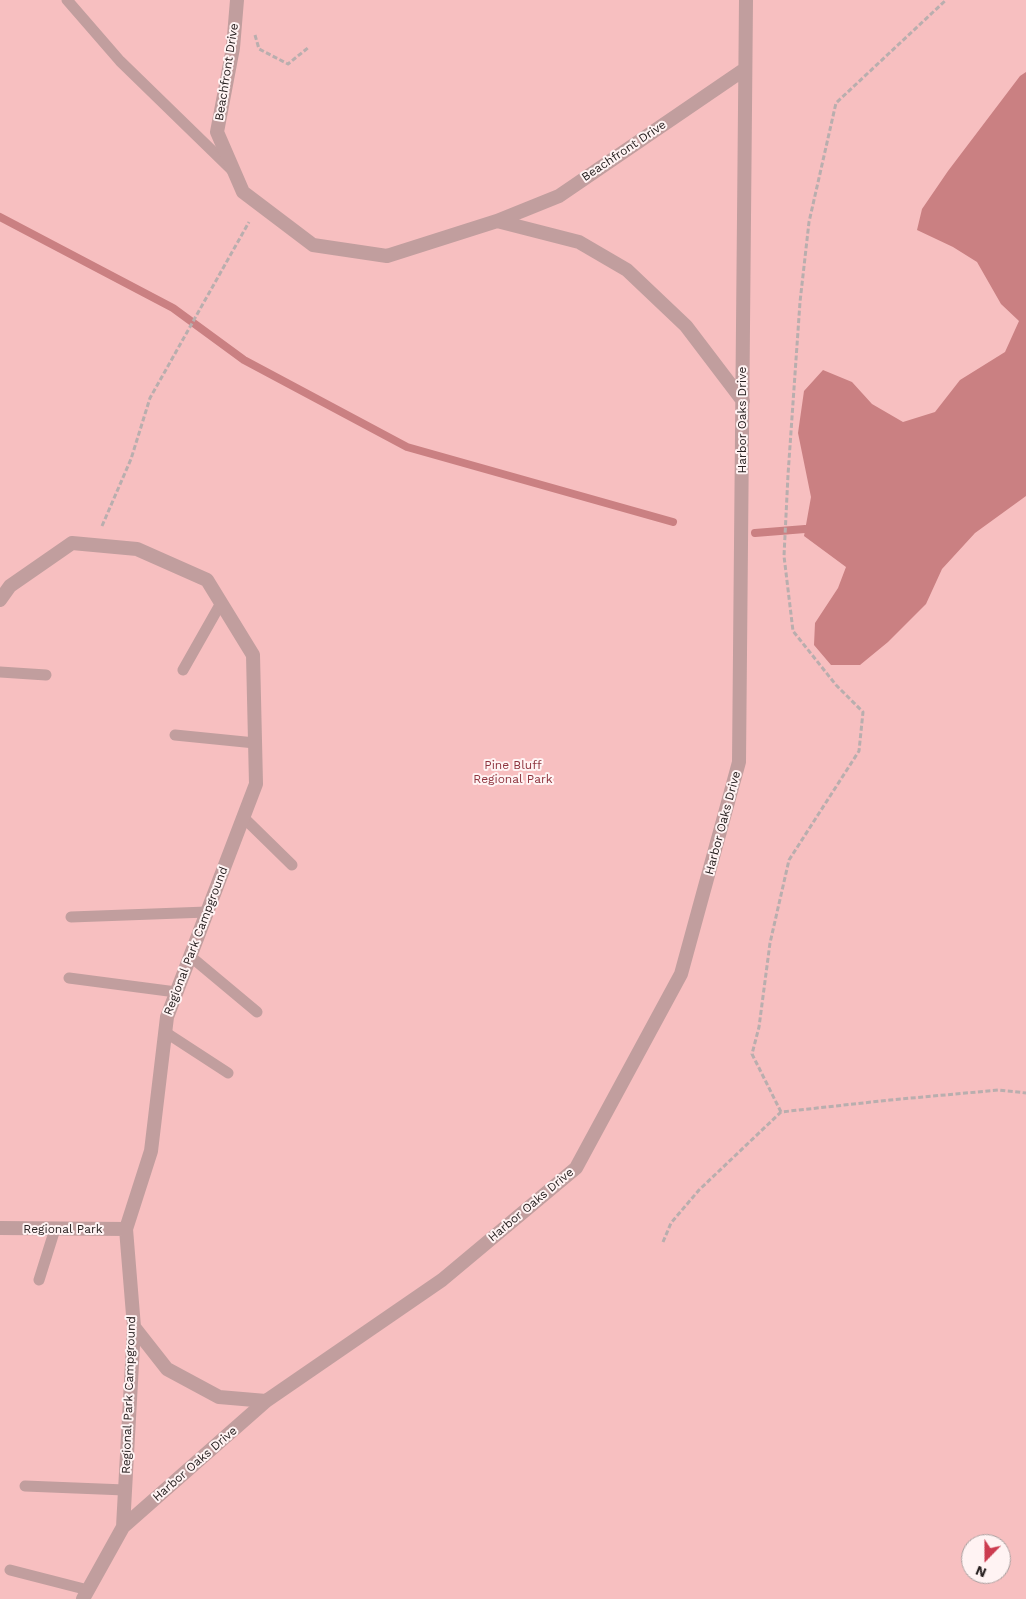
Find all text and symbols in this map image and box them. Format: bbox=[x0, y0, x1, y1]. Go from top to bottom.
street label: Beachfront Drive bbox=[212, 22, 242, 122]
street label: Beachfront Drive bbox=[579, 117, 669, 185]
street label: Harbor Oaks Drive bbox=[735, 367, 749, 473]
park label: Pine Bluff Regional Park bbox=[473, 758, 553, 786]
street label: Harbor Oaks Drive bbox=[702, 770, 744, 876]
street label: Regional Park Campground bbox=[161, 865, 231, 1017]
street label: Harbor Oaks Drive bbox=[485, 1165, 577, 1245]
street label: Regional Park bbox=[23, 1222, 103, 1236]
street label: Regional Park Campground bbox=[119, 1316, 139, 1474]
street label: Harbor Oaks Drive bbox=[150, 1424, 240, 1504]
north arrow bbox=[961, 1534, 1011, 1584]
text: N bbox=[973, 1563, 989, 1581]

